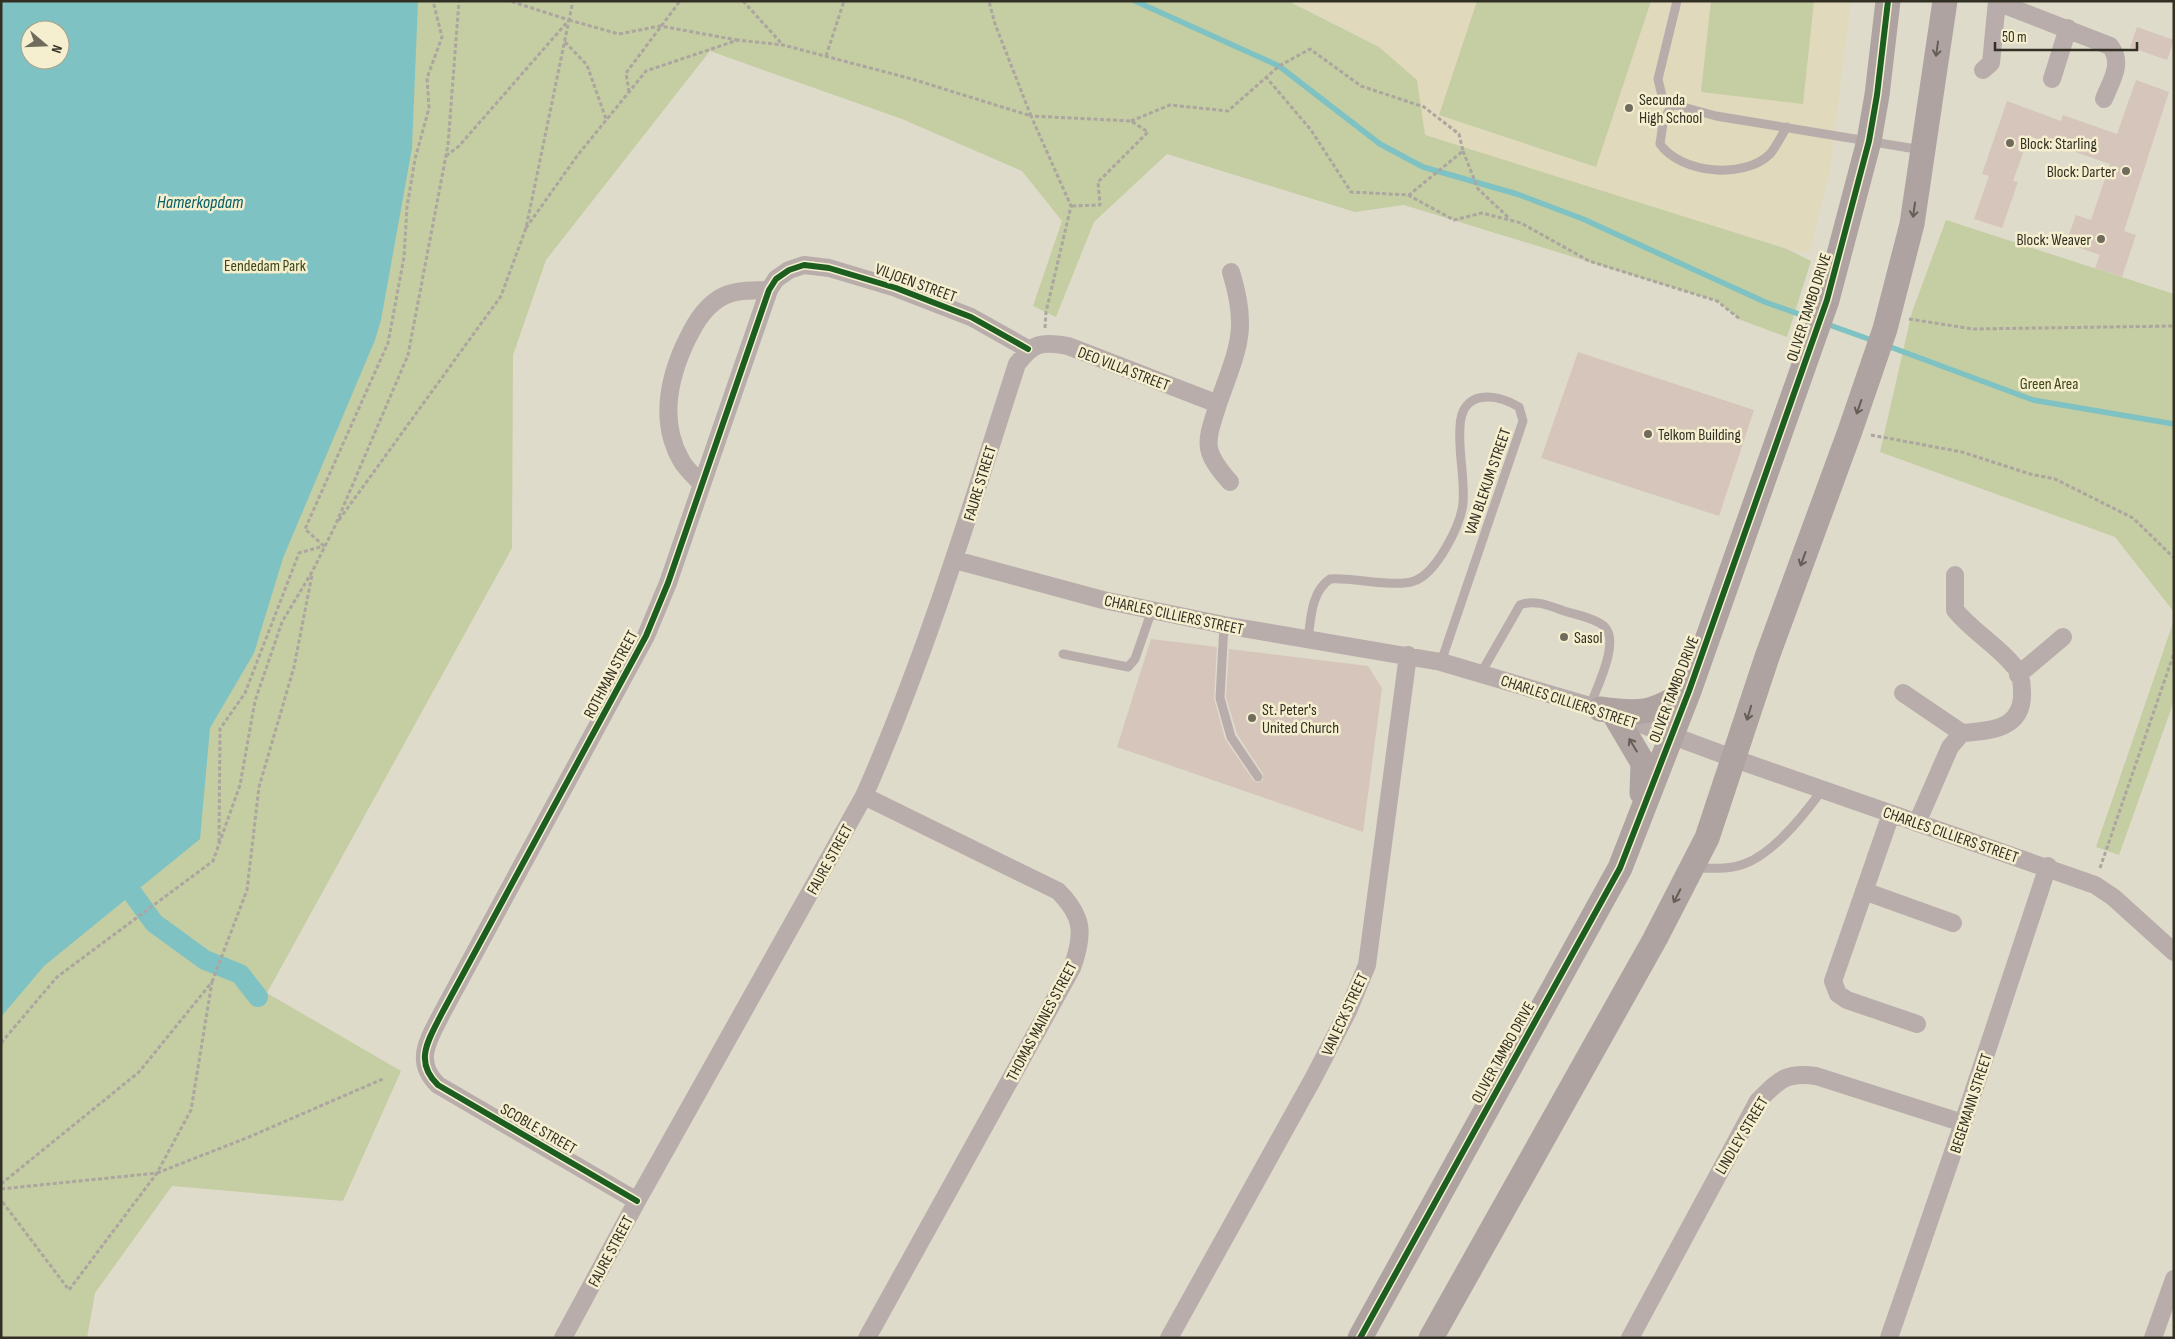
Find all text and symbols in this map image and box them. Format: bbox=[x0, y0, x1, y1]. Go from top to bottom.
north arrow bbox=[20, 20, 70, 70]
scale bar bbox=[1995, 20, 2138, 52]
text: 50 m bbox=[2002, 28, 2027, 47]
one-way arrow bbox=[1932, 41, 1942, 57]
text: N bbox=[48, 43, 66, 55]
place label: Secunda High School bbox=[1639, 91, 1702, 128]
marker: Secunda High School bbox=[1623, 102, 1635, 114]
place label: Block: Starling bbox=[2020, 135, 2097, 154]
marker: Block: Starling bbox=[2004, 137, 2016, 149]
place label: Block: Darter bbox=[2047, 163, 2116, 182]
marker: Block: Darter bbox=[2120, 165, 2132, 177]
water label: Hamerkopdam bbox=[157, 192, 243, 213]
one-way arrow bbox=[1908, 202, 1918, 218]
place label: Block: Weaver bbox=[2016, 231, 2091, 250]
marker: Block: Weaver bbox=[2095, 233, 2107, 245]
street label: OLIVER TAMBO DRIVE bbox=[1783, 251, 1836, 364]
park label: Eendedam Park bbox=[224, 257, 306, 276]
street label: VILJOEN STREET bbox=[872, 260, 959, 307]
street label: DEO VILLA STREET bbox=[1075, 343, 1173, 396]
park label: Green Area bbox=[2020, 375, 2078, 394]
one-way arrow bbox=[1853, 398, 1863, 414]
street label: VAN BLEKUM STREET bbox=[1461, 425, 1516, 537]
place label: Telkom Building bbox=[1658, 426, 1741, 445]
marker: Telkom Building bbox=[1642, 428, 1654, 440]
street label: FAURE STREET bbox=[960, 443, 1001, 523]
one-way arrow bbox=[1798, 551, 1807, 566]
street label: CHARLES CILLIERS STREET bbox=[1102, 591, 1246, 640]
street label: ROTHMAN STREET bbox=[580, 627, 643, 722]
place label: Sasol bbox=[1574, 629, 1602, 648]
marker: Sasol bbox=[1558, 631, 1570, 643]
street label: OLIVER TAMBO DRIVE bbox=[1645, 633, 1703, 746]
street label: CHARLES CILLIERS STREET bbox=[1498, 671, 1639, 734]
place label: St. Peter's United Church bbox=[1262, 701, 1339, 738]
one-way arrow bbox=[1744, 704, 1754, 720]
marker: St. Peter's United Church bbox=[1246, 712, 1258, 724]
one-way arrow bbox=[1628, 738, 1638, 752]
street label: CHARLES CILLIERS STREET bbox=[1880, 803, 2021, 868]
street label: FAURE STREET bbox=[803, 821, 858, 898]
one-way arrow bbox=[1672, 888, 1681, 903]
street label: THOMAS MAINES STREET bbox=[1003, 958, 1082, 1085]
street label: VAN ECK STREET bbox=[1318, 970, 1373, 1059]
street label: OLIVER TAMBO DRIVE bbox=[1468, 999, 1539, 1107]
street label: BEGEMANN STREET bbox=[1946, 1051, 1997, 1156]
street label: LINDLEY STREET bbox=[1712, 1093, 1773, 1178]
street label: SCOBLE STREET bbox=[497, 1100, 580, 1159]
street label: FAURE STREET bbox=[585, 1213, 638, 1290]

